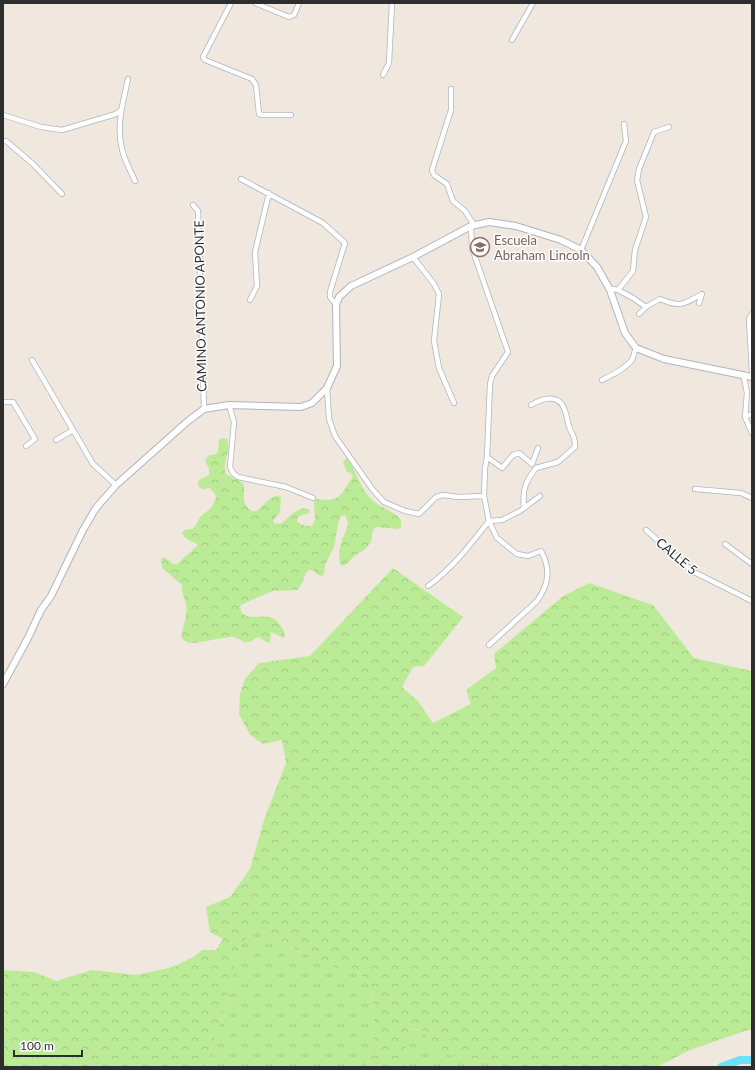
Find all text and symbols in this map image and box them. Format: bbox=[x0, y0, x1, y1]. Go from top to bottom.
street label: CAMINO ANTONIO APONTE bbox=[191, 220, 209, 392]
place label: Escuela Abraham Lincoln bbox=[494, 232, 590, 263]
school or university icon: Escuela Abraham Lincoln bbox=[469, 236, 491, 258]
street label: CALLE 5 bbox=[653, 534, 701, 578]
scale bar bbox=[14, 1032, 82, 1058]
text: 100 m bbox=[20, 1038, 54, 1053]

